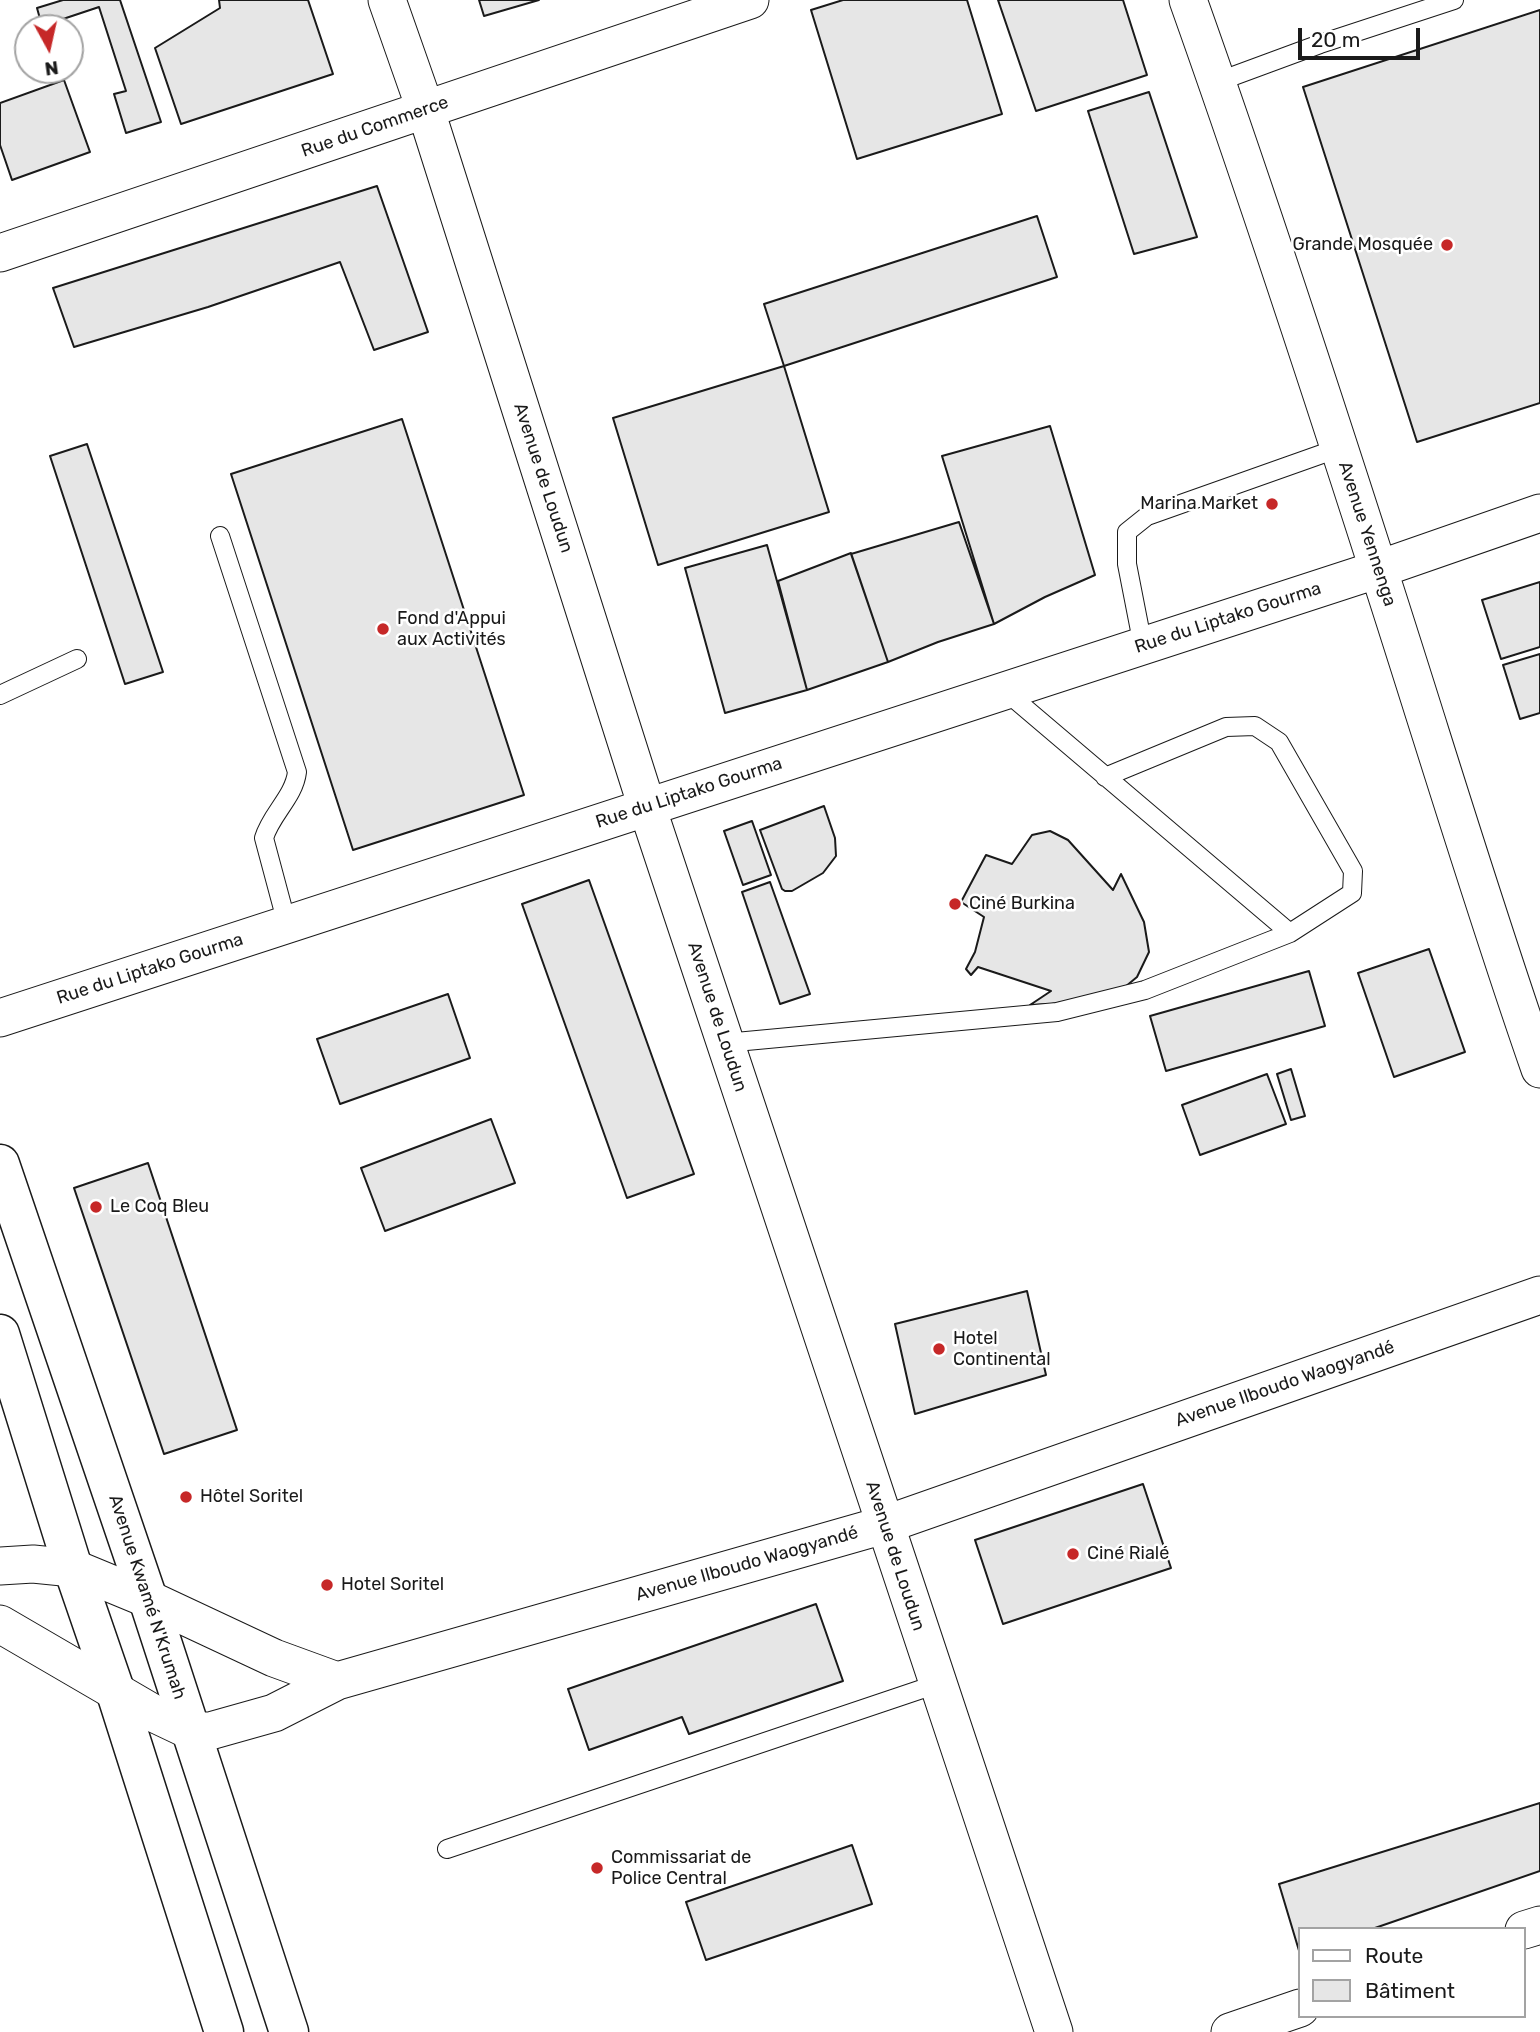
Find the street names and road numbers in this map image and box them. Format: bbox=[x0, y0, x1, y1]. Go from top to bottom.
street label: Rue du Commerce bbox=[299, 92, 451, 162]
street label: Avenue de Loudun bbox=[509, 400, 577, 556]
street label: Avenue Yennenga bbox=[1333, 459, 1401, 609]
street label: Rue du Liptako Gourma bbox=[1132, 578, 1324, 658]
street label: Rue du Liptako Gourma bbox=[593, 753, 785, 833]
street label: Rue du Liptako Gourma bbox=[54, 929, 246, 1009]
street label: Avenue de Loudun bbox=[683, 939, 751, 1095]
street label: Avenue Ilboudo Waogyandé bbox=[1173, 1336, 1397, 1432]
street label: Avenue de Loudun bbox=[861, 1478, 929, 1634]
street label: Avenue Kwamé N'Krumah bbox=[104, 1492, 190, 1702]
street label: Avenue Ilboudo Waogyandé bbox=[633, 1522, 861, 1606]

